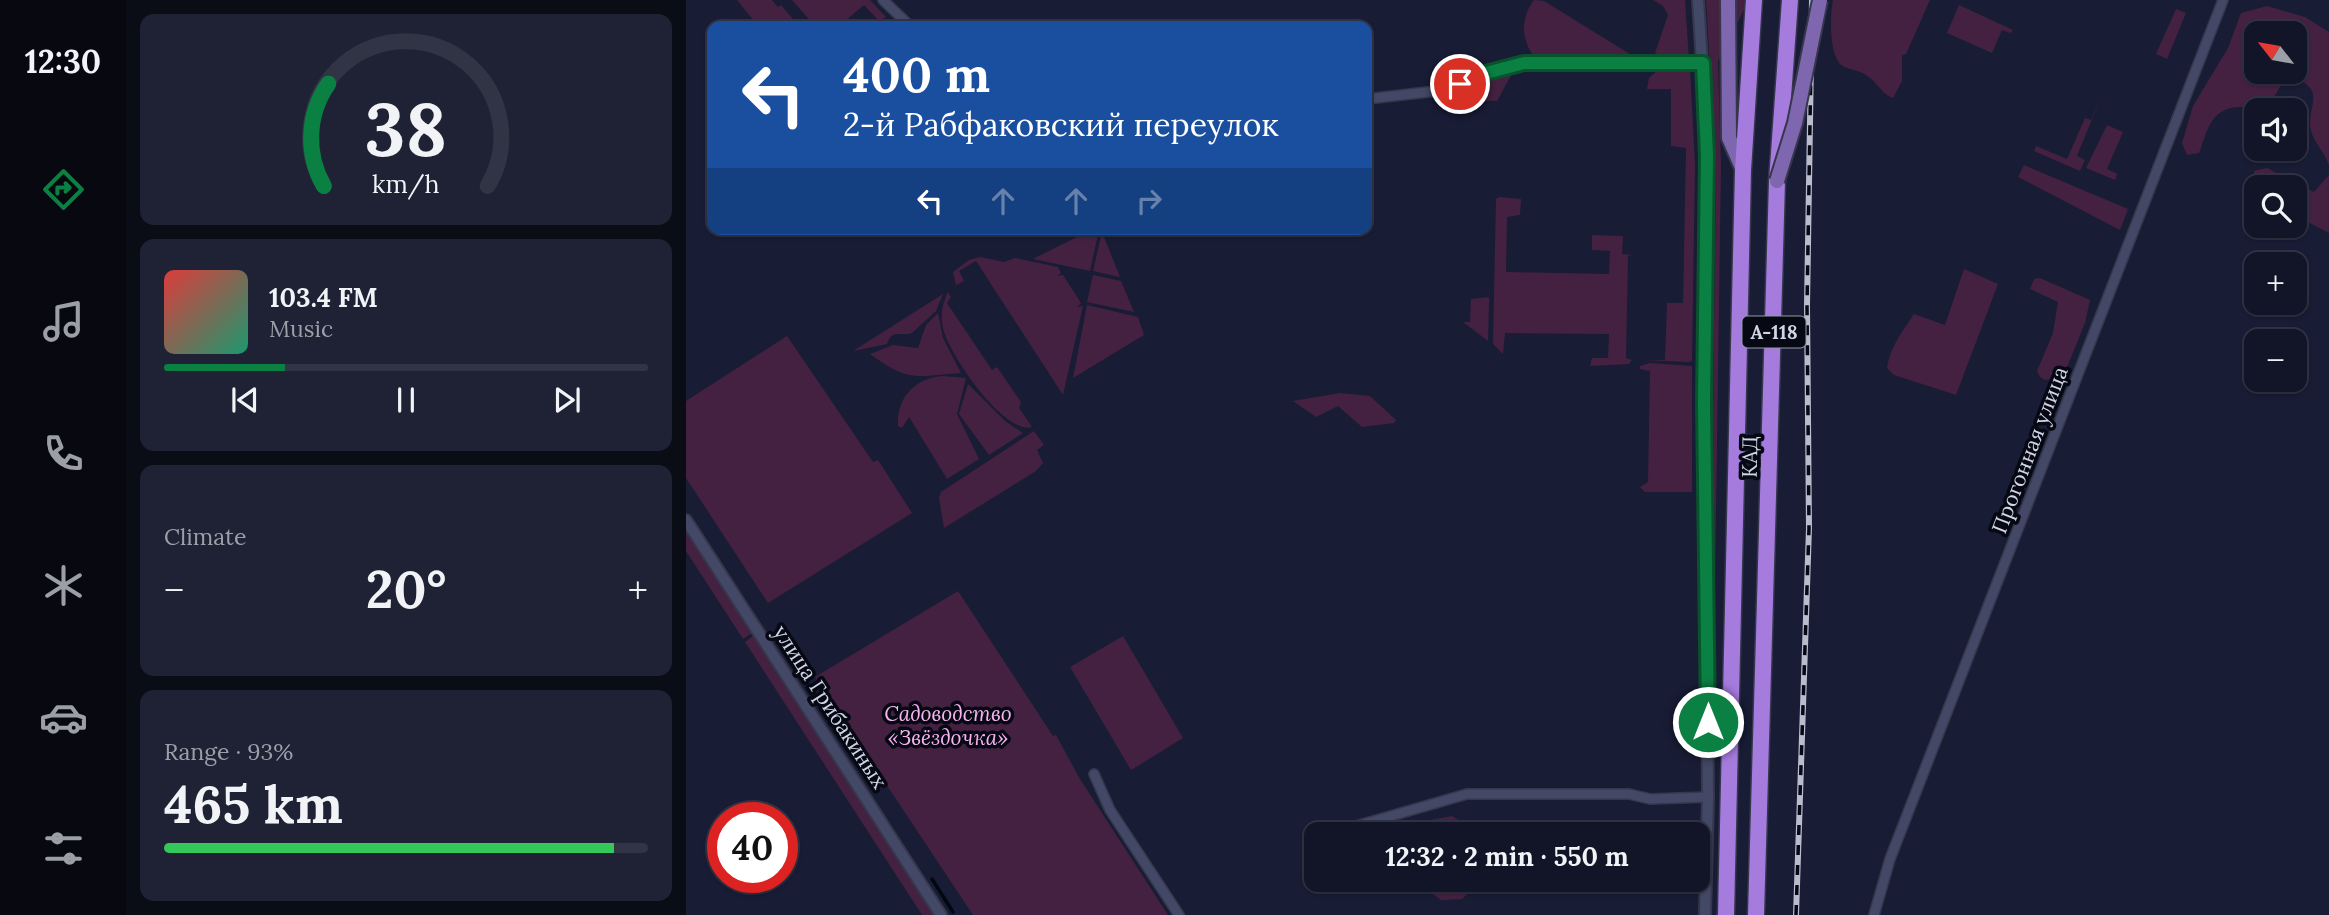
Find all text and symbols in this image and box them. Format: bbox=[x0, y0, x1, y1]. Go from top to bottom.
north arrow bbox=[2244, 21, 2306, 84]
map controls bbox=[2244, 21, 2307, 392]
text: 12:30 bbox=[25, 41, 101, 82]
text: 400 m bbox=[843, 43, 990, 105]
icon: left bbox=[728, 49, 819, 140]
pin bbox=[1430, 54, 1490, 114]
icon: arrive bbox=[1441, 65, 1479, 103]
text: 38 bbox=[365, 83, 447, 176]
button: sound bbox=[2244, 98, 2307, 161]
text: 2-й Рабфаковский переулок bbox=[843, 104, 1279, 145]
icon: directions bbox=[39, 165, 88, 214]
text: km/h bbox=[372, 167, 440, 199]
button: search bbox=[2244, 175, 2307, 238]
icon: left bbox=[911, 182, 949, 220]
icon: ahead bbox=[984, 182, 1022, 220]
icon: ahead bbox=[1057, 182, 1095, 220]
icon: right bbox=[1130, 182, 1168, 220]
button: + bbox=[2244, 252, 2307, 315]
text: 103.4 FM bbox=[269, 281, 378, 314]
icon: music bbox=[39, 297, 88, 346]
text: Music bbox=[269, 314, 333, 343]
road number: А-118 bbox=[1742, 316, 1806, 348]
button: − bbox=[2244, 329, 2307, 392]
street label: Прогонная улица bbox=[1985, 362, 2074, 537]
icon: previous bbox=[226, 381, 264, 419]
icon: pause bbox=[387, 381, 425, 419]
icon: next bbox=[548, 381, 586, 419]
icon: phone bbox=[39, 429, 88, 478]
street label: КАД bbox=[1736, 436, 1763, 478]
text: Climate bbox=[164, 522, 246, 551]
text: 20° bbox=[366, 556, 446, 622]
icon: climate bbox=[39, 561, 88, 610]
text: − bbox=[164, 566, 184, 614]
text: + bbox=[628, 566, 648, 614]
street label: улица Грибакиных bbox=[767, 620, 893, 794]
position arrow bbox=[1671, 685, 1745, 759]
icon: car bbox=[39, 693, 88, 742]
park label: Садоводство «Звёздочка» bbox=[884, 700, 1012, 751]
text: Range · 93% bbox=[164, 737, 293, 766]
text: 465 km bbox=[164, 771, 343, 837]
speed limit sign: 40 bbox=[707, 802, 798, 893]
icon: filters bbox=[39, 824, 88, 873]
text: 12:32 · 2 min · 550 m bbox=[1385, 840, 1629, 873]

